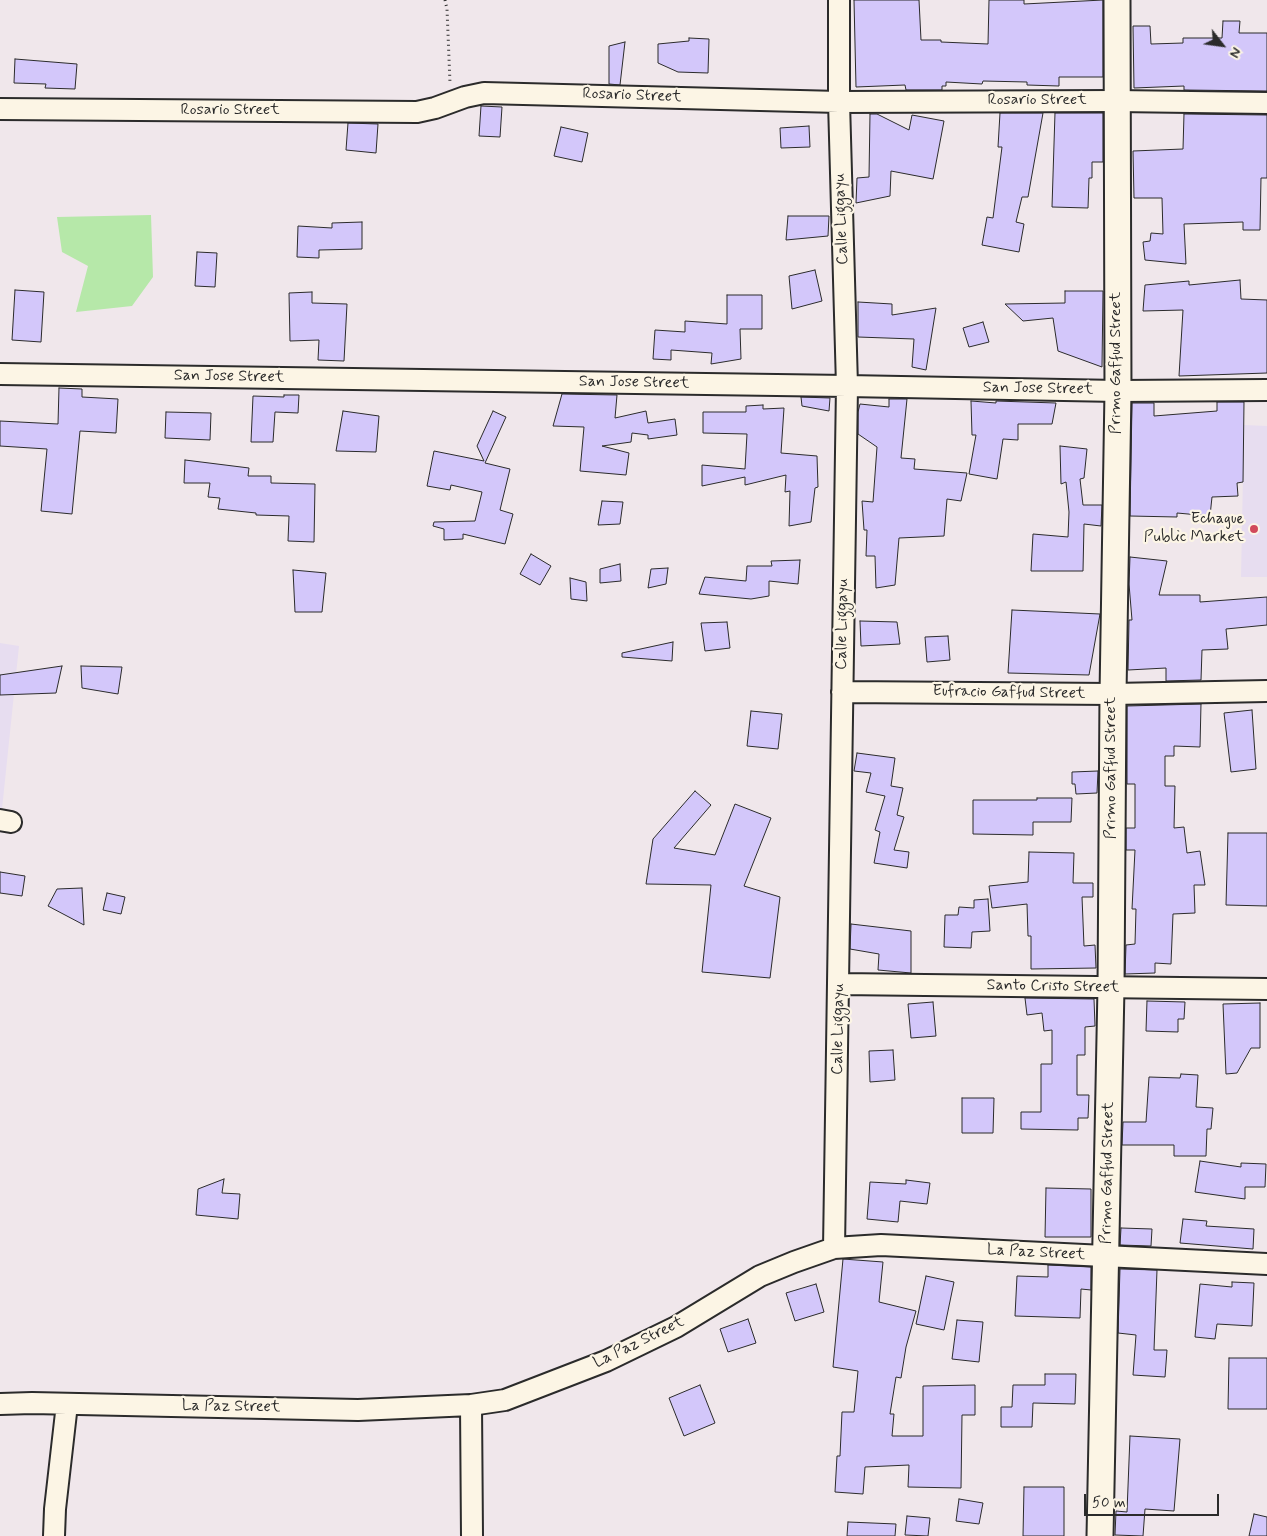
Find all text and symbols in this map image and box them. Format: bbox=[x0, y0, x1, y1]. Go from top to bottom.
north arrow bbox=[1197, 20, 1247, 70]
text: N bbox=[1225, 44, 1245, 61]
street label: Rosario Street bbox=[582, 85, 682, 107]
street label: Rosario Street bbox=[987, 91, 1087, 111]
street label: Rosario Street bbox=[180, 101, 280, 121]
street label: Calle Liggayu bbox=[831, 173, 853, 265]
street label: Primo Gaffud Street bbox=[1107, 292, 1127, 434]
street label: San Jose Street bbox=[174, 366, 284, 388]
street label: San Jose Street bbox=[579, 372, 689, 394]
street label: San Jose Street bbox=[983, 378, 1093, 400]
place label: Echague Public Market bbox=[1144, 510, 1244, 548]
marker: Echague Public Market bbox=[1248, 523, 1260, 535]
street label: Calle Liggayu bbox=[833, 578, 853, 670]
street label: Eufracio Gaffud Street bbox=[933, 682, 1085, 704]
street label: Primo Gaffud Street bbox=[1102, 697, 1122, 839]
street label: Santo Cristo Street bbox=[987, 976, 1119, 998]
street label: Calle Liggayu bbox=[829, 983, 849, 1075]
street label: Primo Gaffud Street bbox=[1097, 1102, 1119, 1244]
street label: La Paz Street bbox=[986, 1241, 1086, 1265]
street label: La Paz Street bbox=[591, 1313, 687, 1373]
street label: La Paz Street bbox=[182, 1397, 280, 1417]
scale bar bbox=[1087, 1484, 1222, 1516]
text: 50 m bbox=[1092, 1493, 1126, 1513]

